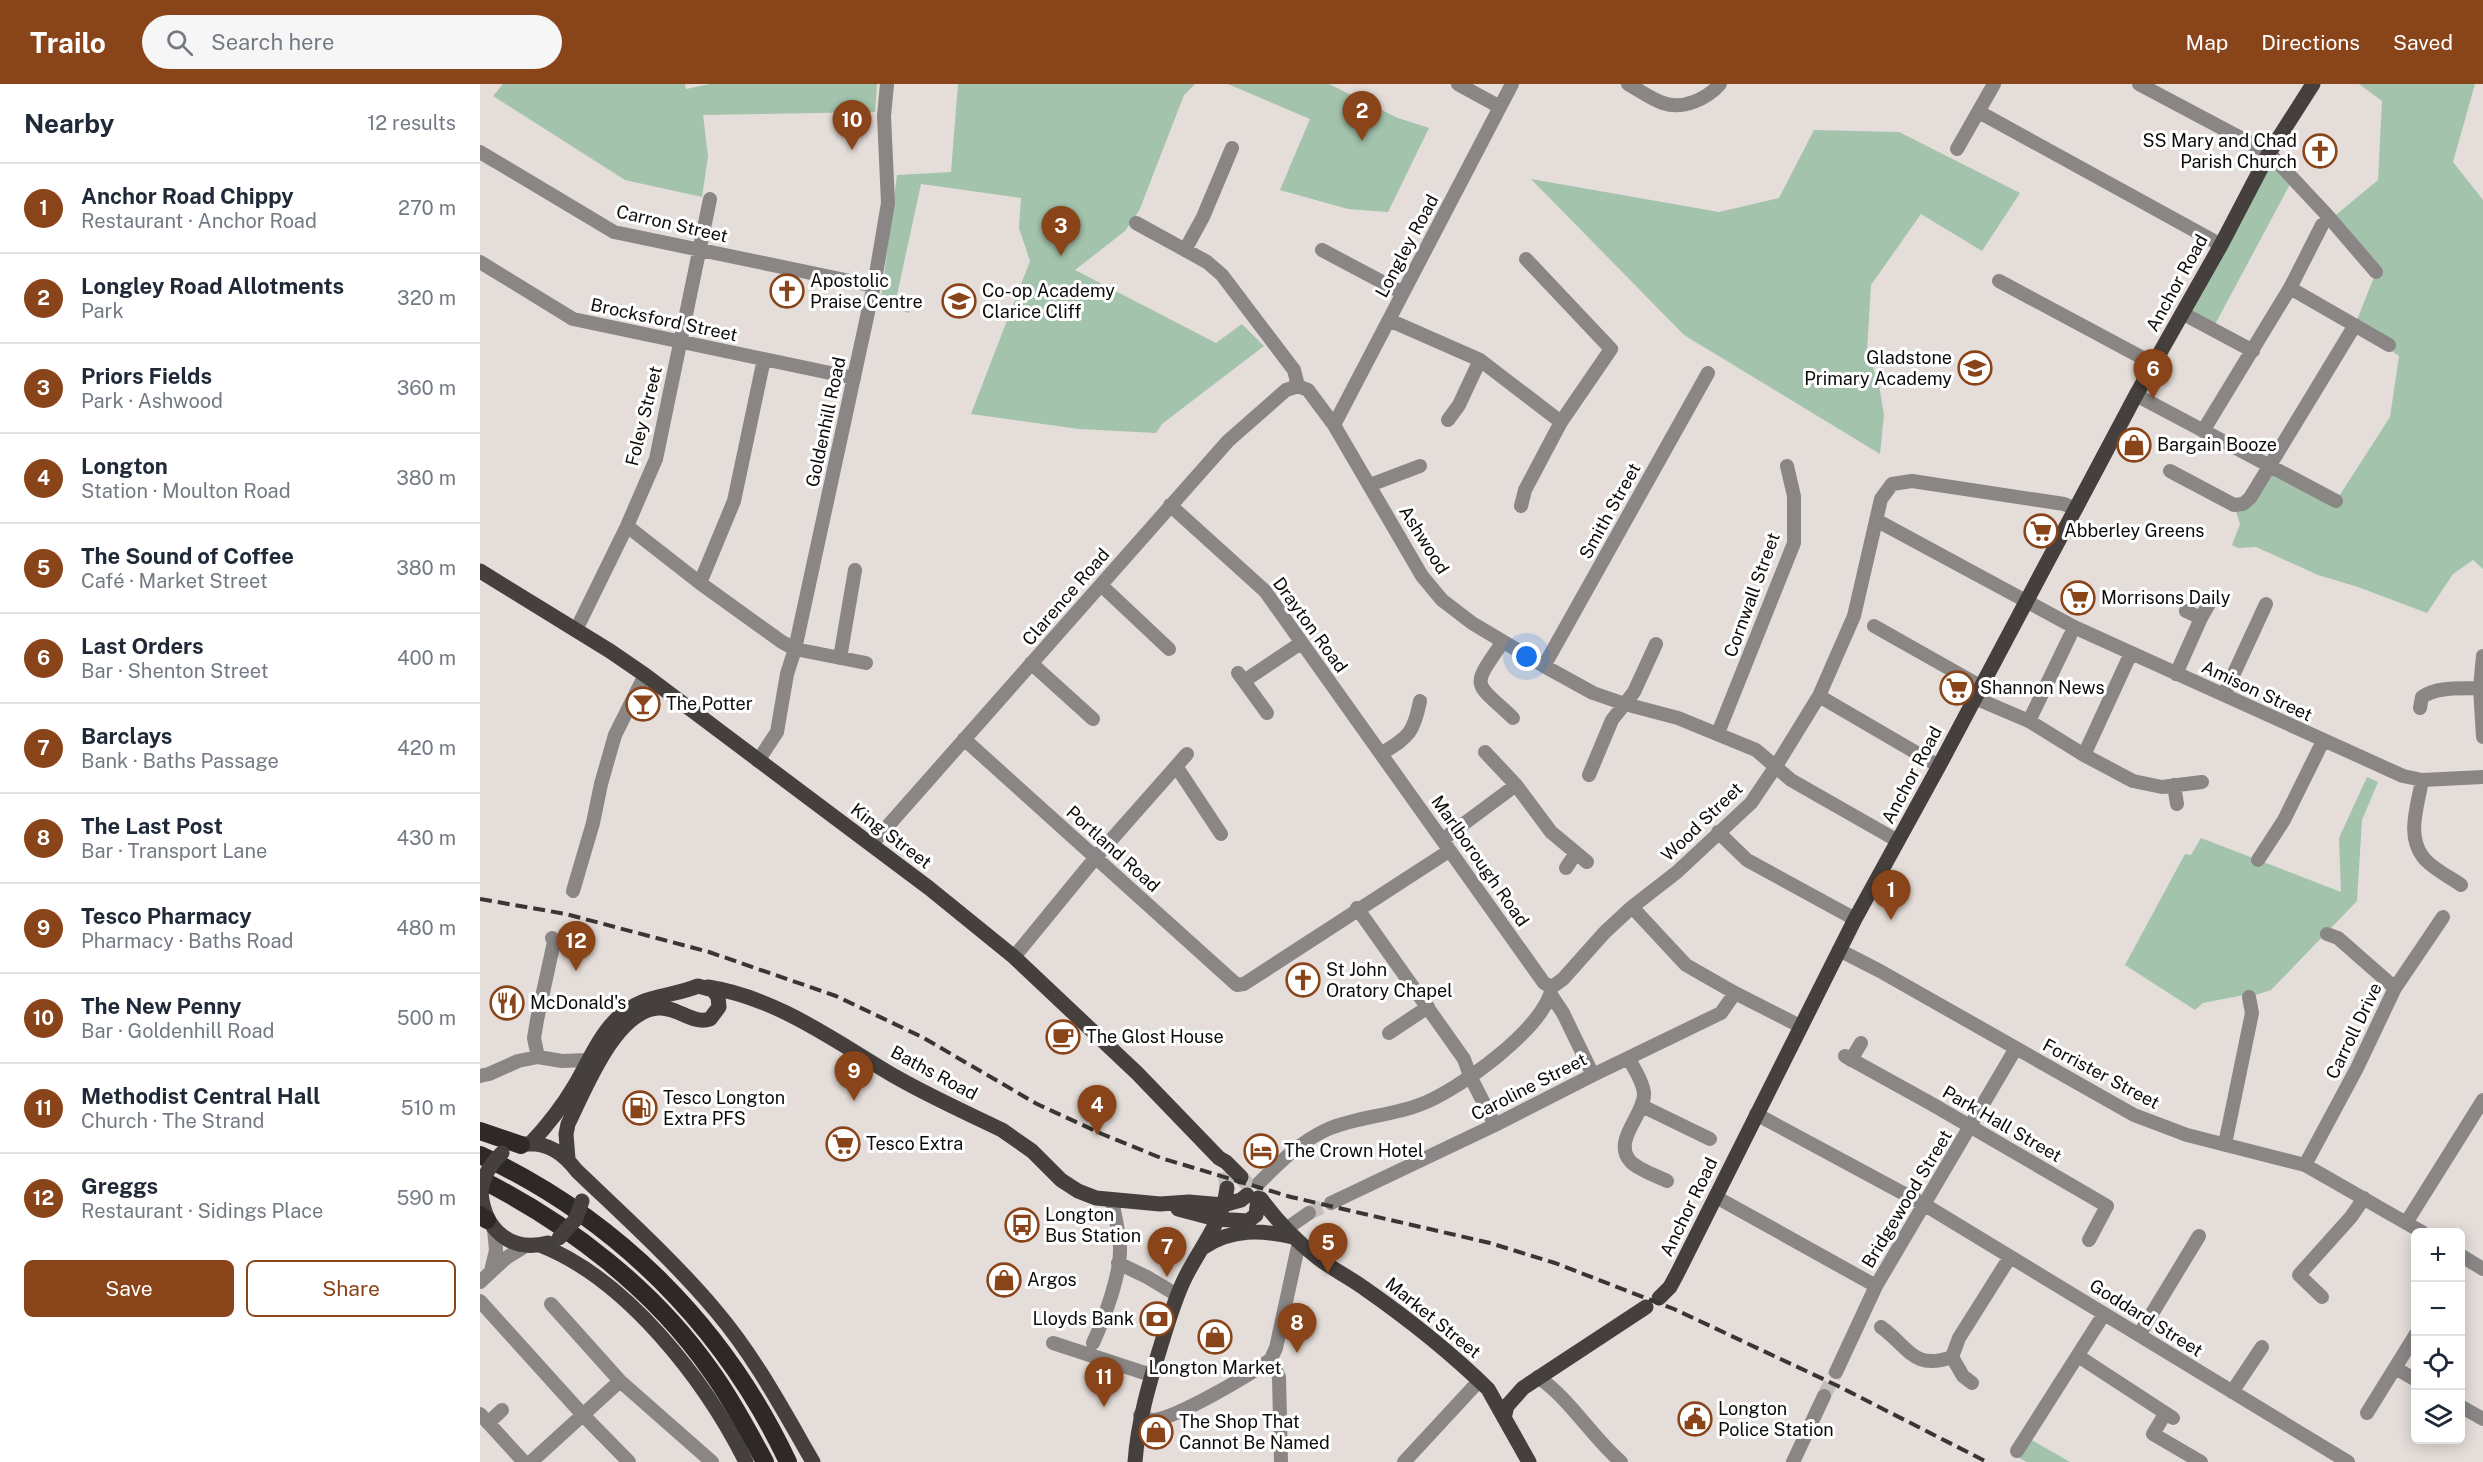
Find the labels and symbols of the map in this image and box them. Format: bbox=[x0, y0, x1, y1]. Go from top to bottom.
pin: 2 bbox=[1342, 92, 1382, 141]
pin: 10 bbox=[832, 100, 872, 150]
place label: SS Mary and Chad Parish Church bbox=[2142, 130, 2297, 172]
church icon: SS Mary and Chad Parish Church bbox=[2302, 133, 2338, 169]
street label: Longley Road bbox=[1371, 191, 1442, 301]
street label: Carron Street bbox=[614, 200, 730, 247]
pin: 3 bbox=[1042, 206, 1080, 256]
street label: Anchor Road bbox=[2141, 231, 2212, 335]
place label: Apostolic Praise Centre bbox=[810, 270, 923, 312]
church icon: Apostolic Praise Centre bbox=[769, 273, 805, 309]
place label: Co-op Academy Clarice Cliff bbox=[982, 280, 1115, 322]
school or university icon: Co-op Academy Clarice Cliff bbox=[941, 283, 977, 319]
street label: Brocksford Street bbox=[589, 294, 739, 345]
place label: Gladstone Primary Academy bbox=[1804, 347, 1952, 389]
school or university icon: Gladstone Primary Academy bbox=[1957, 350, 1993, 386]
pin: 6 bbox=[2134, 350, 2172, 399]
street label: Goldenhill Road bbox=[801, 355, 850, 489]
street label: Foley Street bbox=[621, 364, 666, 468]
shop icon: Bargain Booze bbox=[2116, 427, 2152, 463]
place label: Bargain Booze bbox=[2157, 434, 2277, 455]
street label: Smith Street bbox=[1575, 459, 1645, 562]
street label: Ashwood bbox=[1395, 502, 1454, 578]
supermarket icon: Abberley Greens bbox=[2023, 513, 2059, 549]
place label: Abberley Greens bbox=[2064, 520, 2204, 541]
street label: Cornwall Street bbox=[1719, 530, 1784, 660]
street label: Clarence Road bbox=[1018, 544, 1114, 650]
street label: Drayton Road bbox=[1269, 573, 1352, 677]
supermarket icon: Morrisons Daily bbox=[2060, 580, 2096, 616]
place label: Morrisons Daily bbox=[2101, 587, 2231, 608]
your location bbox=[1512, 642, 1541, 671]
street label: Amison Street bbox=[2199, 656, 2316, 725]
supermarket icon: Shannon News bbox=[1939, 670, 1975, 706]
place label: Shannon News bbox=[1980, 677, 2105, 698]
bar icon: The Potter bbox=[625, 686, 661, 722]
place label: The Potter bbox=[666, 693, 753, 714]
street label: Anchor Road bbox=[1877, 722, 1946, 827]
street label: Wood Street bbox=[1657, 778, 1746, 865]
street label: Marlborough Road bbox=[1427, 791, 1534, 930]
street label: King Street bbox=[847, 799, 936, 873]
street label: Portland Road bbox=[1062, 801, 1164, 896]
pin: 1 bbox=[1872, 870, 1910, 920]
pin: 12 bbox=[556, 922, 596, 971]
place label: St John Oratory Chapel bbox=[1326, 959, 1453, 1001]
church icon: St John Oratory Chapel bbox=[1285, 962, 1321, 998]
street label: Carroll Drive bbox=[2321, 979, 2386, 1082]
restaurant icon: McDonald's bbox=[489, 985, 525, 1021]
place label: McDonald's bbox=[530, 992, 626, 1013]
cafe icon: The Glost House bbox=[1045, 1019, 1081, 1055]
place label: The Glost House bbox=[1086, 1026, 1224, 1047]
street label: Forrister Street bbox=[2039, 1034, 2163, 1113]
street label: Baths Road bbox=[887, 1041, 981, 1104]
street label: Caroline Street bbox=[1468, 1048, 1590, 1125]
pin: 9 bbox=[834, 1052, 874, 1101]
street label: Park Hall Street bbox=[1939, 1081, 2066, 1166]
pin: 4 bbox=[1078, 1086, 1116, 1135]
place label: Tesco Longton Extra PFS bbox=[663, 1087, 785, 1129]
fuel station icon: Tesco Longton Extra PFS bbox=[622, 1090, 658, 1126]
supermarket icon: Tesco Extra bbox=[825, 1126, 861, 1162]
street label: Bridgewood Street bbox=[1857, 1126, 1956, 1272]
place label: Tesco Extra bbox=[866, 1133, 963, 1154]
hotel icon: The Crown Hotel bbox=[1243, 1133, 1279, 1169]
place label: The Crown Hotel bbox=[1284, 1140, 1424, 1161]
street label: Anchor Road bbox=[1656, 1154, 1722, 1260]
place label: Longton Bus Station bbox=[1045, 1204, 1141, 1246]
bus stop icon: Longton Bus Station bbox=[1004, 1207, 1040, 1243]
pin: 5 bbox=[1308, 1224, 1348, 1273]
pin: 7 bbox=[1148, 1228, 1186, 1277]
shop icon: Argos bbox=[986, 1262, 1022, 1298]
place label: Argos bbox=[1027, 1269, 1077, 1290]
street label: Market Street bbox=[1382, 1273, 1485, 1362]
street label: Goddard Street bbox=[2086, 1274, 2207, 1361]
bank icon: Lloyds Bank bbox=[1139, 1301, 1175, 1337]
pin: 8 bbox=[1278, 1304, 1316, 1353]
place label: Lloyds Bank bbox=[1032, 1308, 1134, 1329]
shop icon: Longton Market bbox=[1197, 1319, 1233, 1355]
place label: Longton Market bbox=[1149, 1357, 1281, 1378]
pin: 11 bbox=[1084, 1358, 1124, 1407]
place label: Longton Police Station bbox=[1718, 1398, 1834, 1440]
public building icon: Longton Police Station bbox=[1677, 1401, 1713, 1437]
place label: The Shop That Cannot Be Named bbox=[1179, 1411, 1330, 1453]
shop icon: The Shop That Cannot Be Named bbox=[1138, 1414, 1174, 1450]

